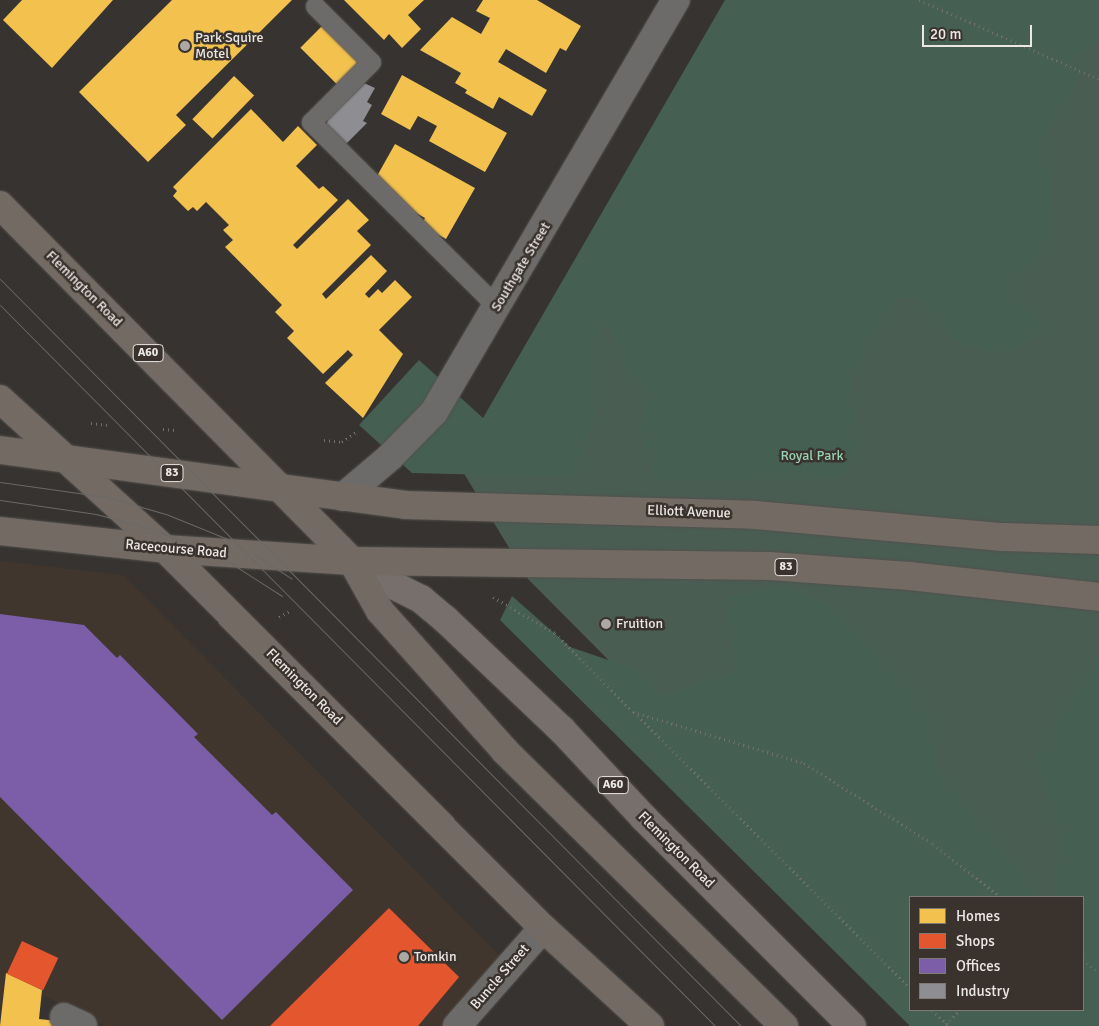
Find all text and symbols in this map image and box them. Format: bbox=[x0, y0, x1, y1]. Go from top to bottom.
scale bar bbox=[924, 15, 1034, 47]
text: 20 m bbox=[930, 25, 961, 43]
place label: Park Squire Motel bbox=[195, 30, 263, 62]
marker: Park Squire Motel bbox=[179, 40, 191, 52]
street label: Southgate Street bbox=[488, 219, 554, 315]
street label: Flemington Road bbox=[42, 247, 126, 331]
road number: A60 bbox=[132, 343, 164, 362]
park label: Royal Park bbox=[781, 448, 843, 464]
road number: 83 bbox=[160, 463, 184, 482]
street label: Elliott Avenue bbox=[647, 502, 731, 522]
street label: Racecourse Road bbox=[125, 536, 227, 562]
road number: 83 bbox=[774, 558, 798, 576]
place label: Fruition bbox=[616, 616, 663, 632]
marker: Fruition bbox=[600, 618, 612, 630]
street label: Flemington Road bbox=[262, 645, 346, 729]
road number: A60 bbox=[597, 776, 629, 794]
street label: Flemington Road bbox=[634, 808, 718, 892]
legend bbox=[909, 896, 1084, 1011]
text: Homes bbox=[956, 907, 1000, 925]
text: Shops bbox=[956, 932, 995, 950]
street label: Buncle Street bbox=[467, 941, 533, 1013]
place label: Tomkin bbox=[414, 949, 457, 965]
marker: Tomkin bbox=[398, 951, 410, 963]
text: Offices bbox=[956, 957, 1000, 975]
text: Industry bbox=[956, 982, 1009, 1000]

